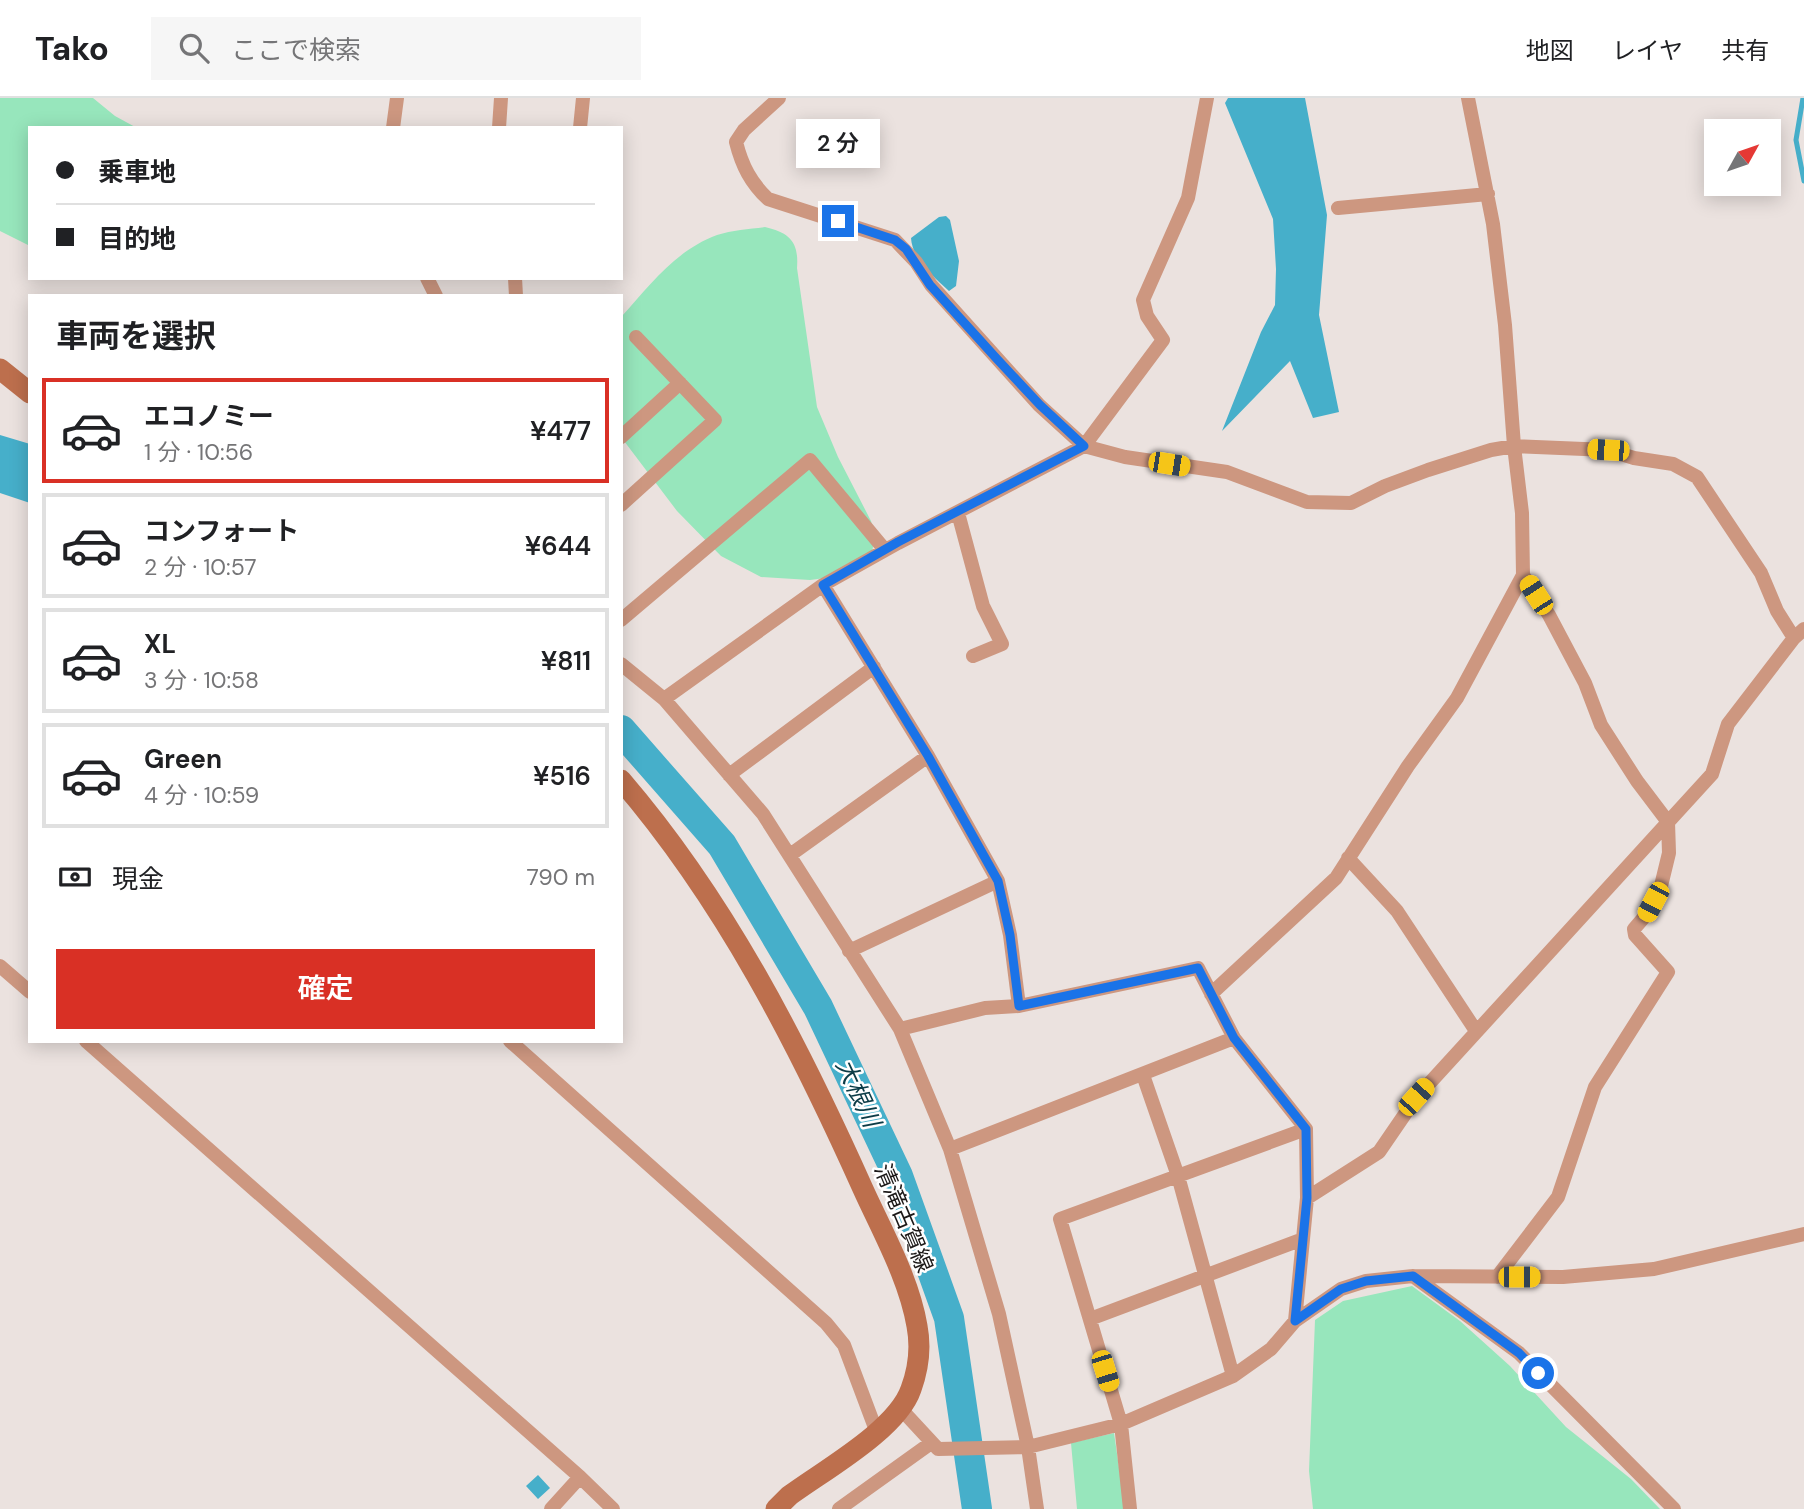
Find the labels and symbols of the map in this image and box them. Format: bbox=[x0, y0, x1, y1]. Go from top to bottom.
north arrow bbox=[1704, 119, 1782, 196]
callout: 2 分 bbox=[796, 120, 880, 169]
route end bbox=[822, 205, 854, 237]
car bbox=[1587, 438, 1630, 462]
car bbox=[1147, 450, 1192, 478]
car bbox=[1516, 572, 1557, 618]
car bbox=[1634, 879, 1673, 925]
water label: 大根川 bbox=[829, 1054, 889, 1135]
car bbox=[1395, 1074, 1438, 1120]
street label: 清滝古賀線 bbox=[868, 1159, 940, 1277]
car bbox=[1499, 1267, 1541, 1288]
car bbox=[1089, 1348, 1122, 1394]
route start bbox=[1522, 1357, 1554, 1389]

